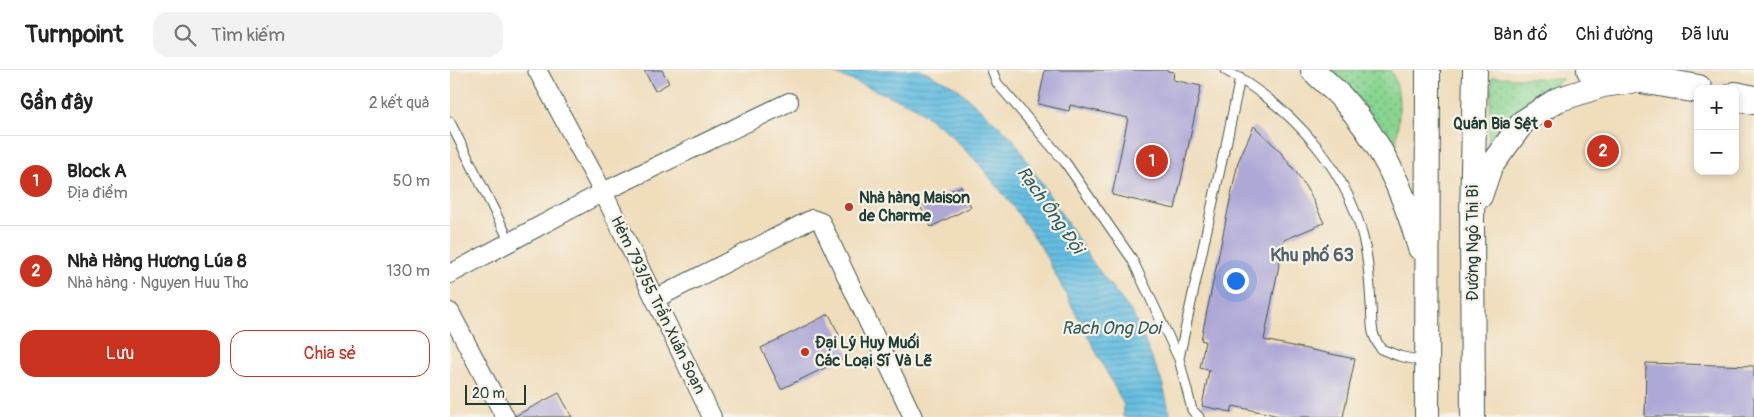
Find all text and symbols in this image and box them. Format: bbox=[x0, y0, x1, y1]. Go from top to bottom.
search box bbox=[153, 12, 503, 57]
text: Turnpoint bbox=[25, 20, 123, 49]
icon: search bbox=[171, 21, 199, 49]
text: Tìm kiếm bbox=[211, 23, 285, 47]
text: Bản đồ bbox=[1493, 23, 1548, 46]
text: Chỉ đường bbox=[1576, 23, 1653, 46]
text: Đã lưu bbox=[1681, 23, 1729, 46]
map controls bbox=[1694, 85, 1739, 175]
button: + bbox=[1694, 85, 1739, 130]
text: Gần đây bbox=[20, 89, 93, 116]
text: 2 kết quả bbox=[369, 93, 430, 113]
place label: Quán Bia Sệt bbox=[1453, 114, 1539, 134]
marker: Quán Bia Sệt bbox=[1542, 118, 1554, 130]
button: − bbox=[1694, 130, 1739, 175]
pin: 2 bbox=[1587, 132, 1619, 170]
pin: 1 bbox=[1136, 142, 1168, 180]
text: Block A bbox=[67, 159, 127, 183]
water label: Rạch Ông Đội bbox=[1012, 162, 1090, 260]
text: 1 bbox=[33, 171, 39, 191]
text: 50 m bbox=[393, 171, 430, 191]
text: Địa điểm bbox=[67, 183, 128, 203]
street label: Đường Ngô Thị Bì bbox=[1463, 185, 1483, 301]
place label: Nhà hàng Maison de Charme bbox=[859, 188, 970, 226]
marker: Nhà hàng Maison de Charme bbox=[843, 201, 855, 213]
street label: Hẻm 793/55 Trần Xuân Soạn bbox=[606, 212, 711, 397]
district label: Khu phố 63 bbox=[1270, 244, 1354, 267]
text: Nhà Hàng Hương Lúa 8 bbox=[67, 249, 246, 273]
text: 2 bbox=[32, 261, 40, 281]
text: 130 m bbox=[386, 261, 430, 281]
your location bbox=[1223, 268, 1249, 294]
text: Nhà hàng · Nguyen Huu Tho bbox=[67, 273, 249, 293]
water label: Rach Ong Doi bbox=[1061, 317, 1163, 340]
button: Lưu bbox=[20, 330, 220, 377]
button: Chia sẻ bbox=[230, 330, 430, 377]
place label: Đại Lý Huy Muối Các Loại Sĩ Và Lẽ bbox=[815, 332, 933, 371]
marker: Đại Lý Huy Muối Các Loại Sĩ Và Lẽ bbox=[799, 346, 811, 358]
scale bar bbox=[465, 382, 526, 405]
text: 20 m bbox=[472, 385, 505, 402]

